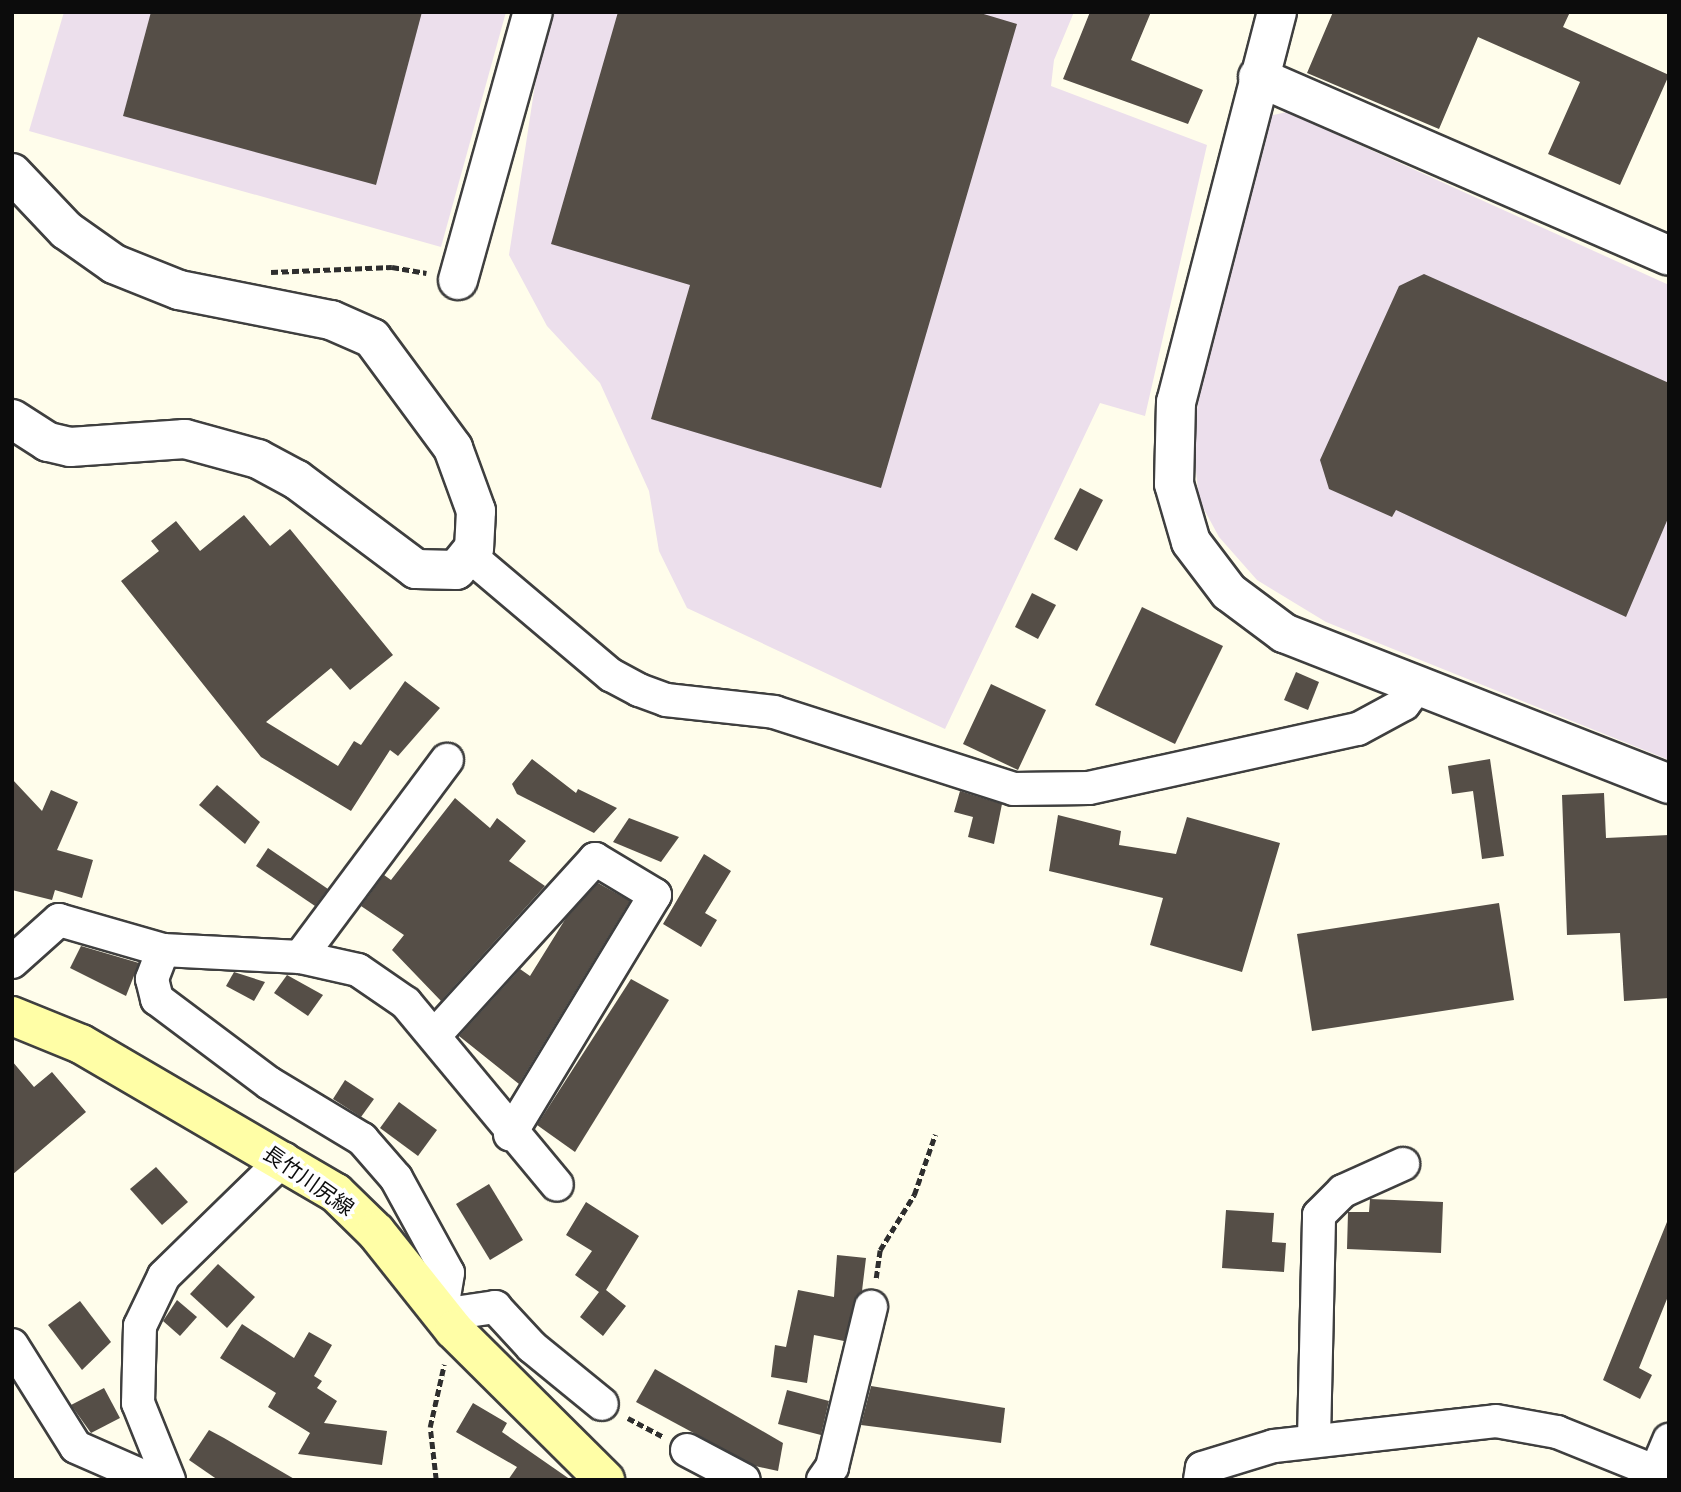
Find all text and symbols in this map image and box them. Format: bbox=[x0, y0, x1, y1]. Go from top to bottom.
street label: 長竹川尻線 bbox=[259, 1140, 359, 1220]

